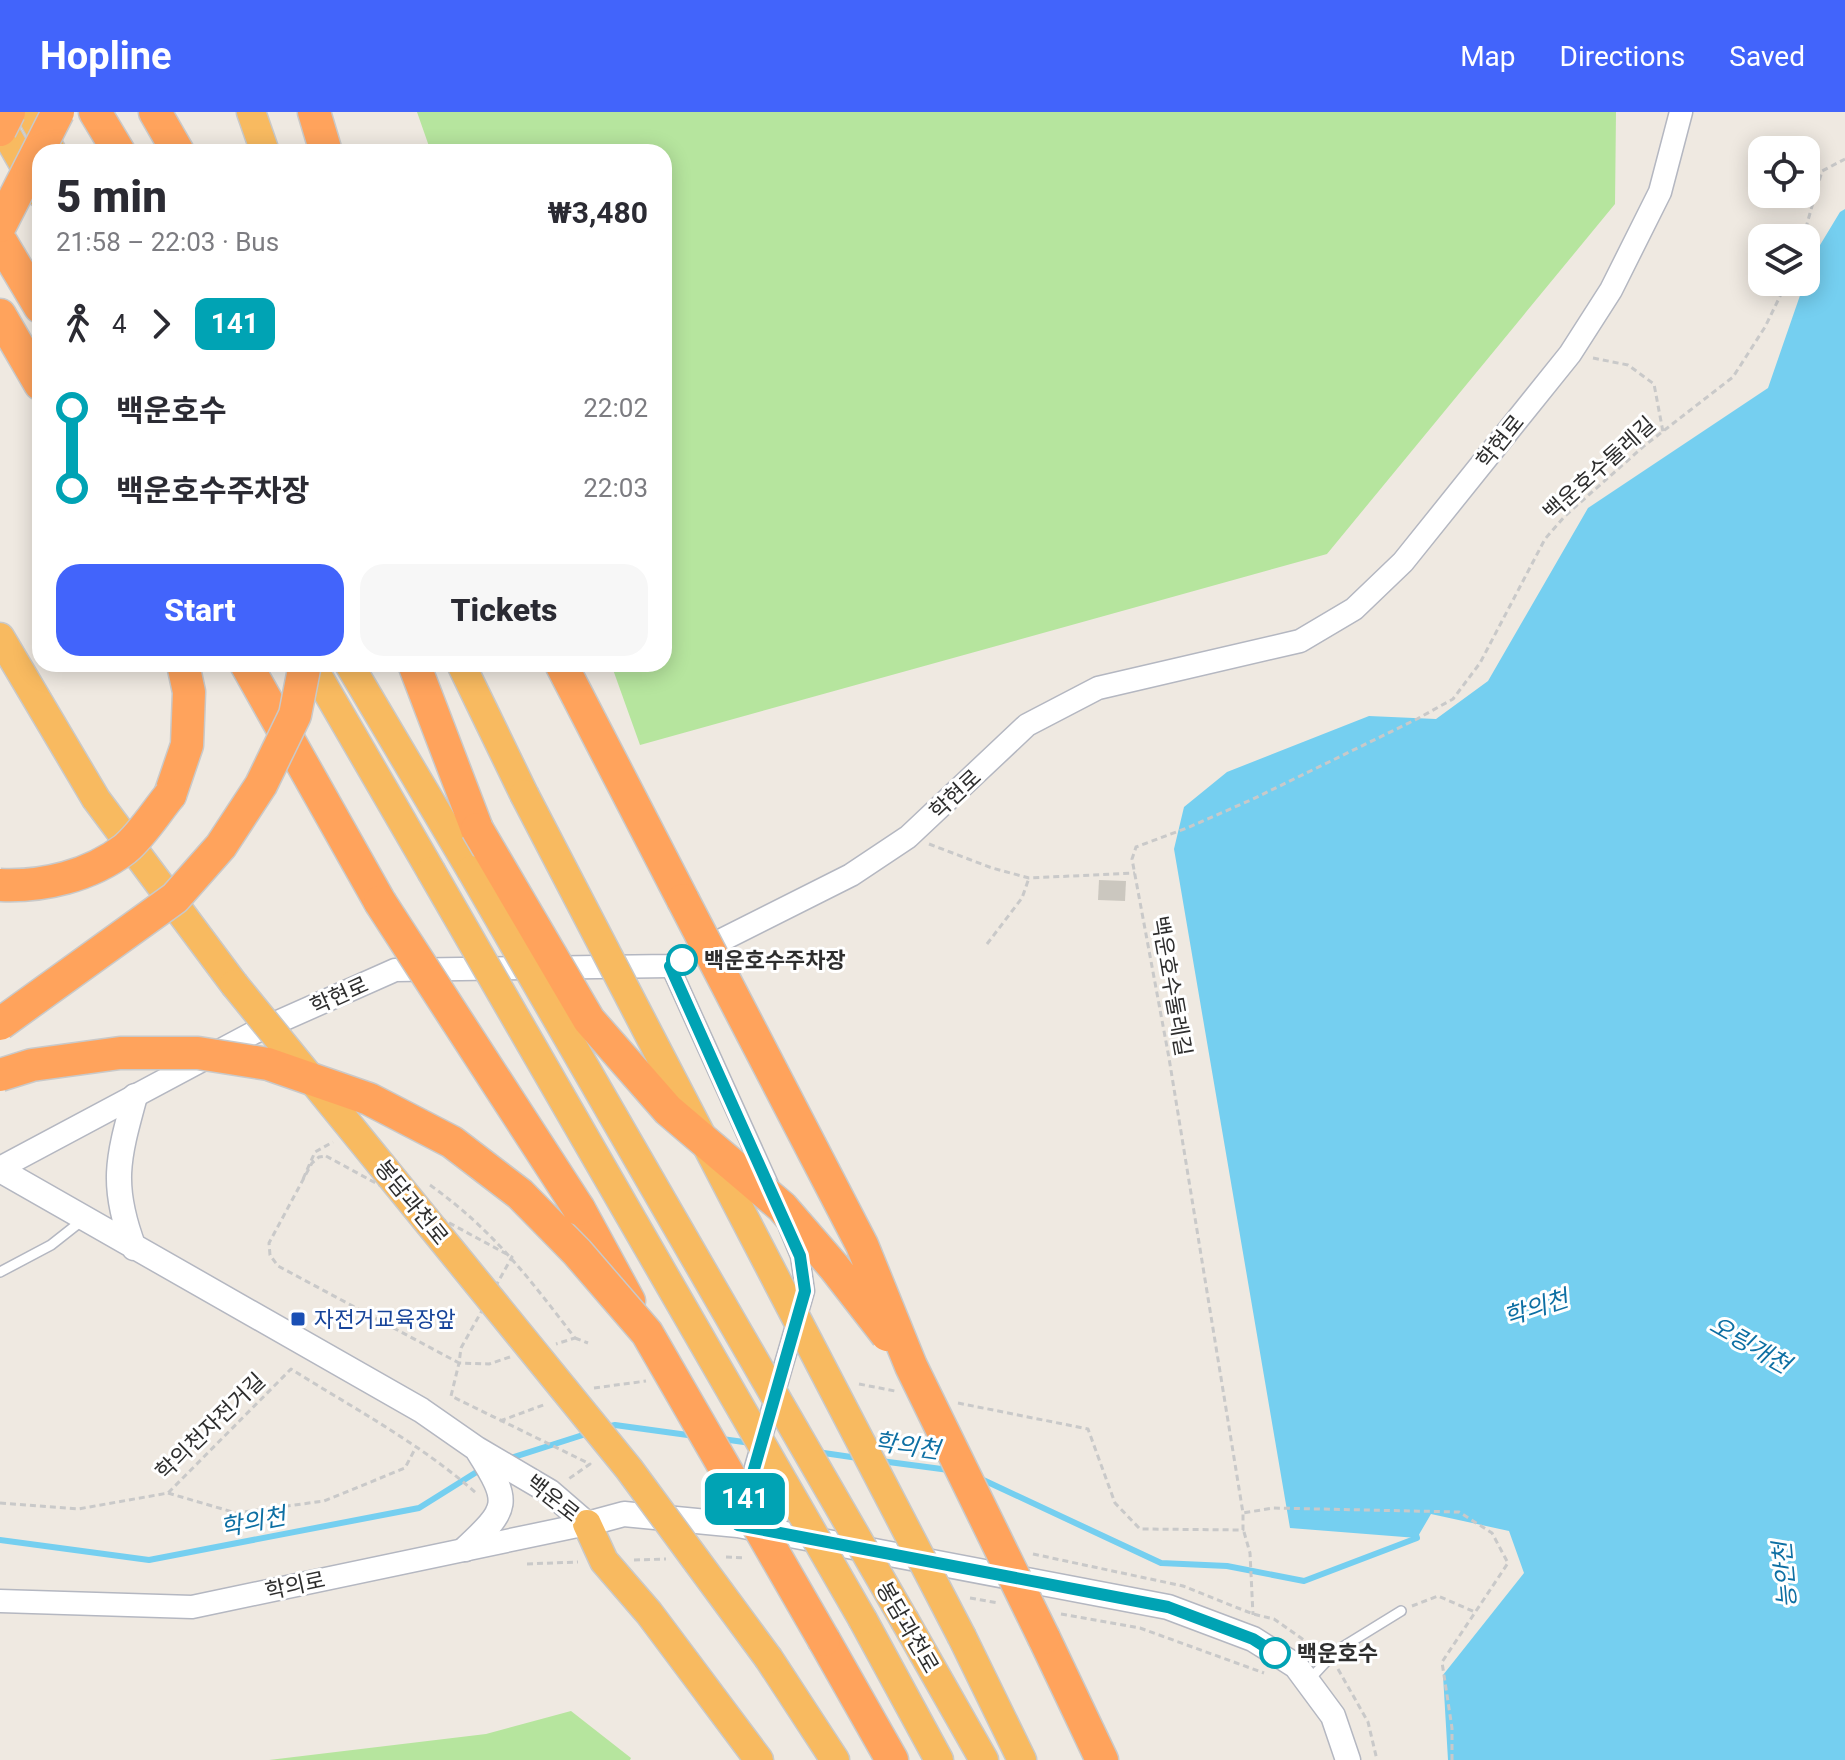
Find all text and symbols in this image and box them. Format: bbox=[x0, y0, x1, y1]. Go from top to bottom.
text: Hopline bbox=[40, 34, 172, 78]
text: Map bbox=[1460, 40, 1516, 73]
text: Directions bbox=[1560, 40, 1685, 73]
text: Saved bbox=[1729, 40, 1805, 73]
map controls bbox=[1748, 136, 1820, 296]
button: locate bbox=[1748, 136, 1820, 208]
text: 5 min bbox=[56, 171, 167, 223]
text: ₩3,480 bbox=[547, 195, 648, 230]
button: layers bbox=[1748, 224, 1820, 296]
text: 21:58 – 22:03 · Bus bbox=[56, 227, 279, 257]
icon: walk bbox=[56, 302, 100, 346]
icon: forward bbox=[139, 302, 183, 346]
text: 141 bbox=[211, 307, 259, 340]
text: 4 bbox=[112, 309, 127, 339]
text: 백운호수 bbox=[116, 393, 226, 428]
text: 22:02 bbox=[583, 393, 648, 423]
street label: 학현로 bbox=[1472, 410, 1529, 473]
street label: 백운호수둘레길 bbox=[1538, 412, 1660, 525]
text: 백운호수주차장 bbox=[116, 473, 309, 508]
text: 22:03 bbox=[583, 473, 648, 503]
button: Start bbox=[56, 564, 344, 656]
button: Tickets bbox=[360, 564, 648, 656]
street label: 학현로 bbox=[925, 765, 986, 824]
street label: 백운호수둘레길 bbox=[1147, 914, 1196, 1058]
marker: 백운호수주차장 bbox=[667, 945, 697, 975]
place label: 백운호수주차장 bbox=[704, 948, 846, 973]
street label: 학현로 bbox=[306, 972, 372, 1019]
street label: 봉담과천로 bbox=[370, 1155, 453, 1250]
water label: 학의천 bbox=[1500, 1284, 1575, 1332]
place label: 자전거교육장앞 bbox=[314, 1307, 456, 1332]
marker: 자전거교육장앞 bbox=[289, 1310, 307, 1328]
water label: 오링개천 bbox=[1705, 1311, 1798, 1381]
street label: 학의천자전거길 bbox=[151, 1368, 270, 1485]
water label: 학의천 bbox=[872, 1428, 945, 1465]
street label: 백운로 bbox=[521, 1470, 584, 1527]
line badge: 141 bbox=[699, 1473, 791, 1525]
text: 141 bbox=[721, 1482, 769, 1515]
water label: 학의천 bbox=[218, 1501, 291, 1542]
water label: 능안천 bbox=[1768, 1538, 1802, 1609]
street label: 학의로 bbox=[263, 1567, 327, 1604]
street label: 봉담과천로 bbox=[871, 1577, 944, 1677]
marker: 백운호수 bbox=[1260, 1638, 1290, 1668]
place label: 백운호수 bbox=[1297, 1641, 1378, 1666]

